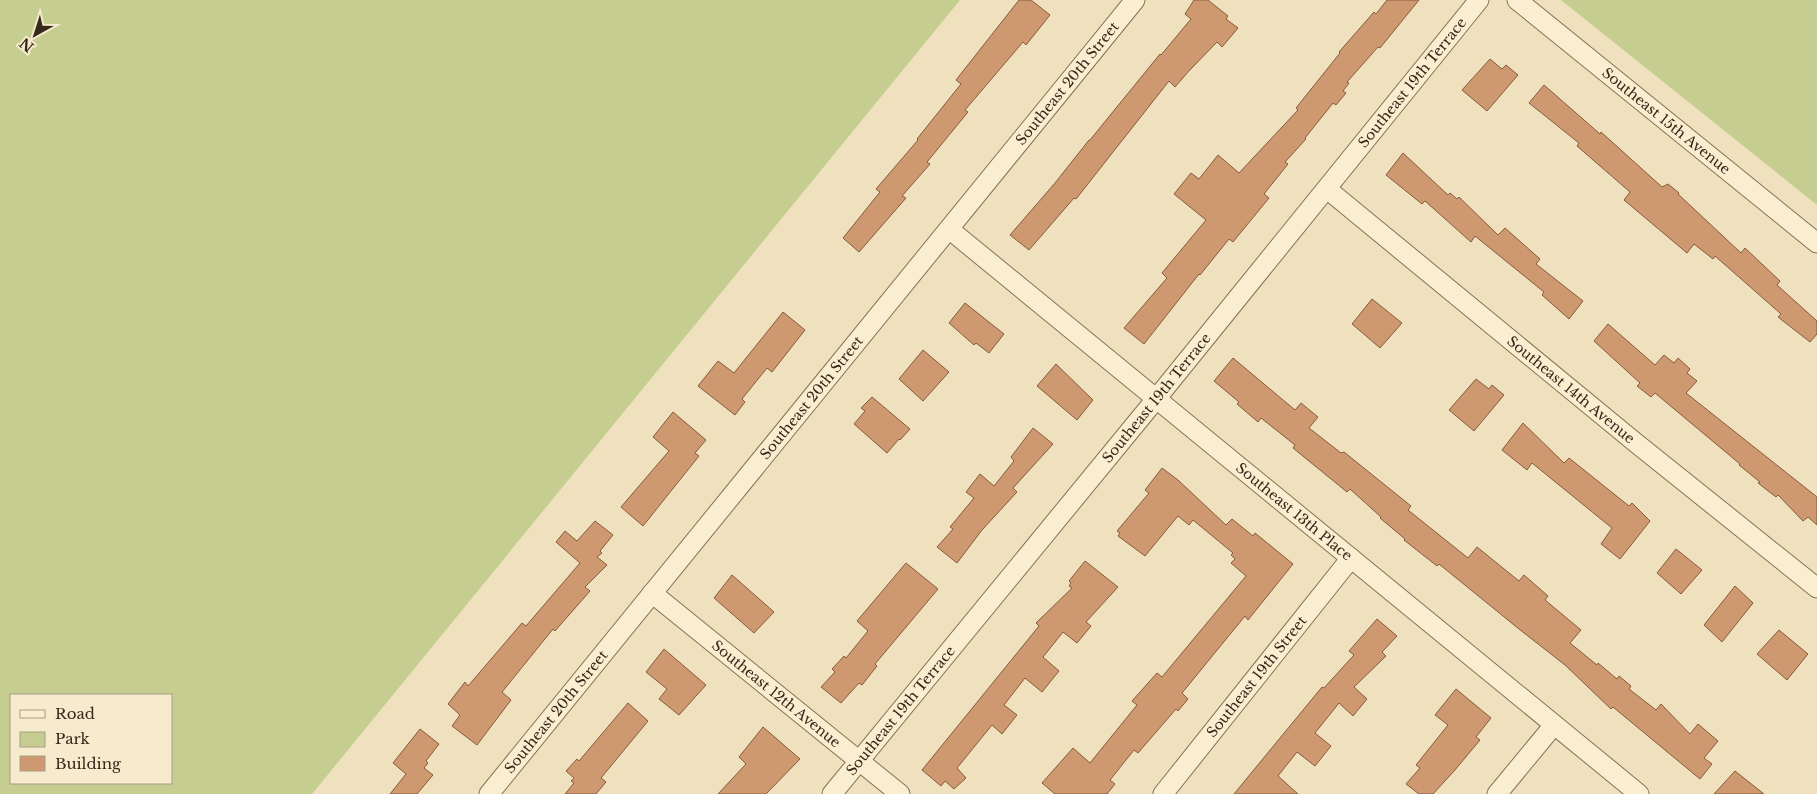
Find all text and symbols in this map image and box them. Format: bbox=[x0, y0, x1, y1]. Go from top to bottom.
north arrow bbox=[10, 10, 60, 60]
street label: Southeast 19th Terrace bbox=[1354, 14, 1470, 151]
street label: Southeast 20th Street bbox=[1012, 18, 1123, 149]
text: N bbox=[16, 34, 38, 56]
street label: Southeast 15th Avenue bbox=[1598, 64, 1734, 178]
street label: Southeast 19th Terrace bbox=[1098, 329, 1215, 467]
street label: Southeast 20th Street bbox=[756, 332, 867, 463]
street label: Southeast 14th Avenue bbox=[1504, 332, 1639, 447]
street label: Southeast 13th Place bbox=[1232, 459, 1356, 565]
street label: Southeast 19th Street bbox=[1203, 612, 1311, 741]
street label: Southeast 12th Avenue bbox=[708, 636, 844, 751]
street label: Southeast 19th Terrace bbox=[842, 642, 959, 779]
street label: Southeast 20th Street bbox=[500, 646, 612, 777]
legend bbox=[10, 694, 172, 784]
text: Road bbox=[55, 704, 95, 723]
text: Park bbox=[55, 729, 91, 748]
text: Building bbox=[55, 754, 122, 773]

